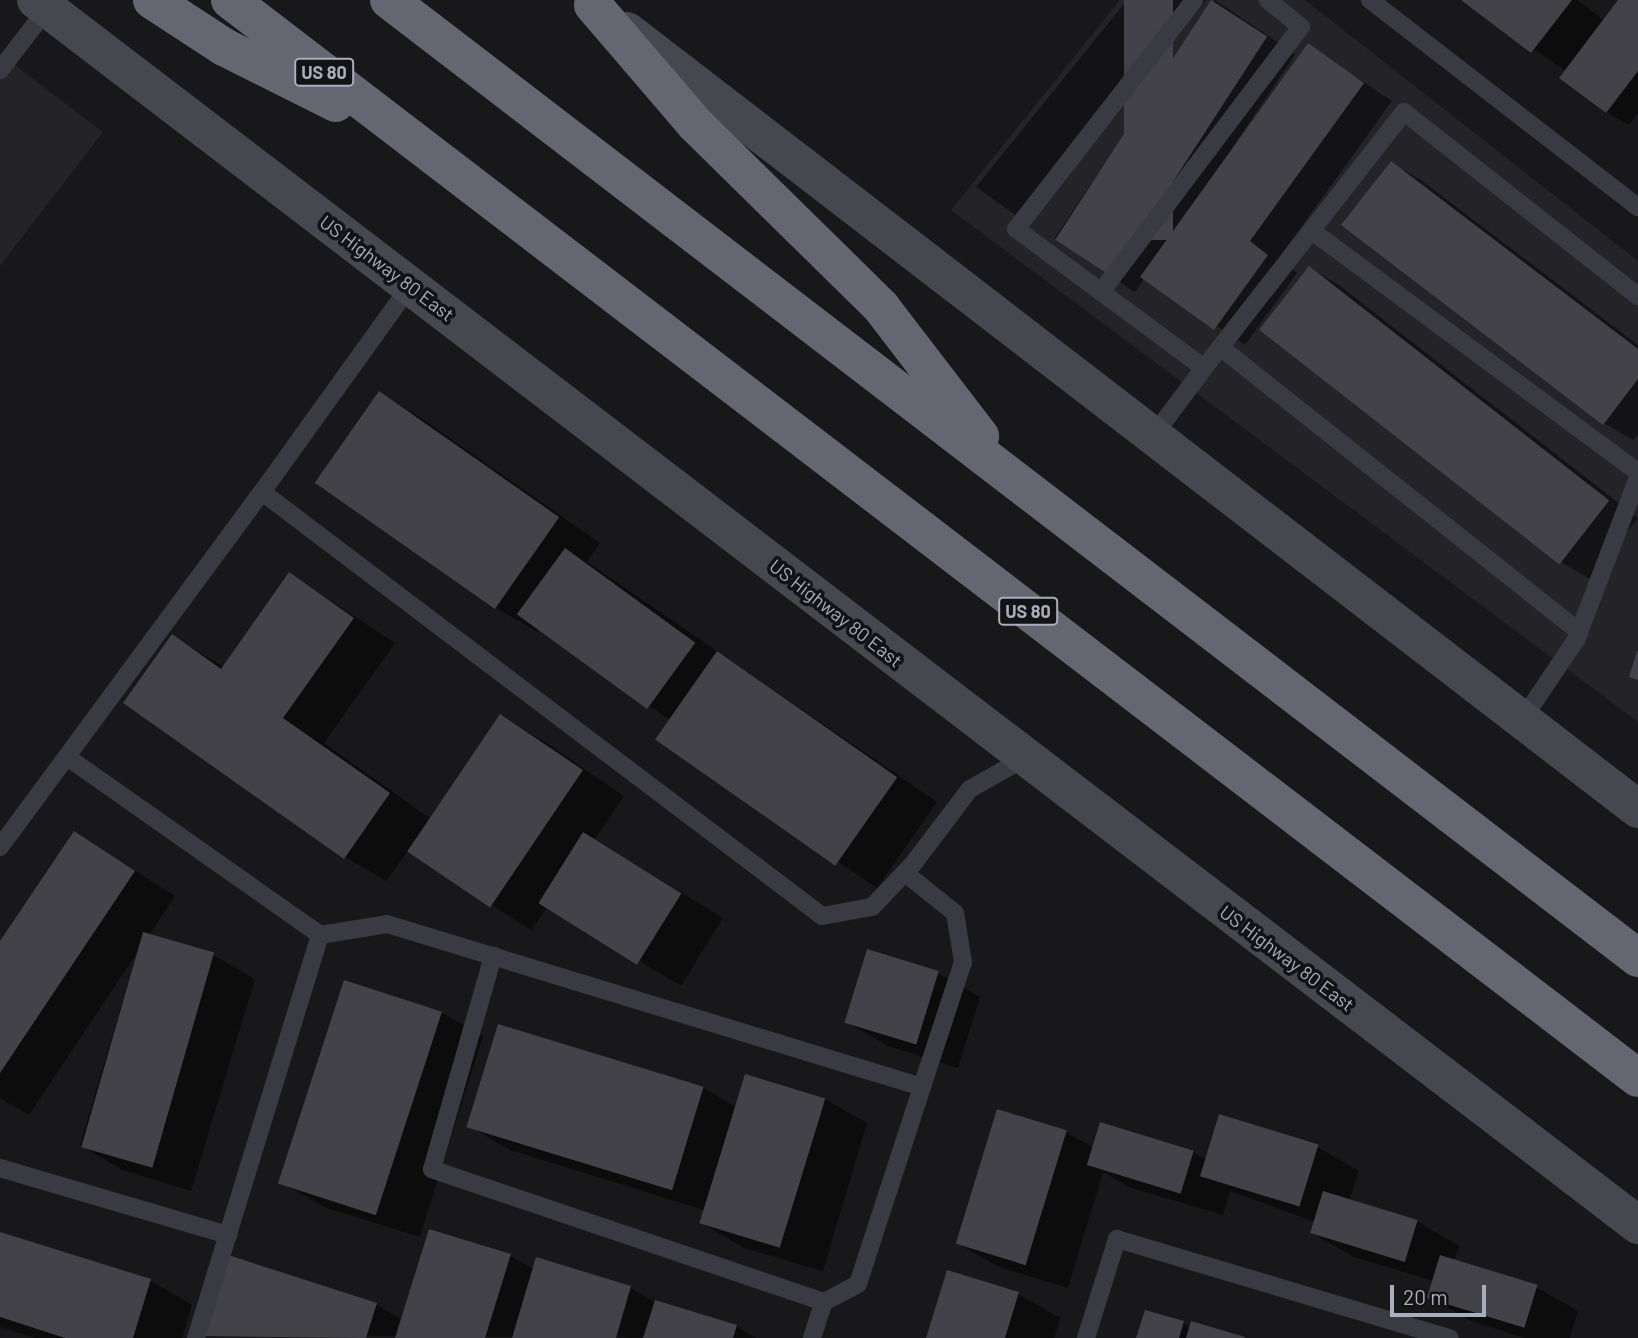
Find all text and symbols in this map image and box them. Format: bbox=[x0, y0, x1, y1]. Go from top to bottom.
road number: US 80 bbox=[292, 58, 356, 86]
street label: US Highway 80 East bbox=[315, 210, 459, 326]
street label: US Highway 80 East bbox=[765, 554, 907, 672]
road number: US 80 bbox=[996, 596, 1060, 626]
street label: US Highway 80 East bbox=[1215, 900, 1359, 1016]
scale bar bbox=[1393, 1272, 1489, 1316]
text: 20 m bbox=[1403, 1284, 1448, 1309]

